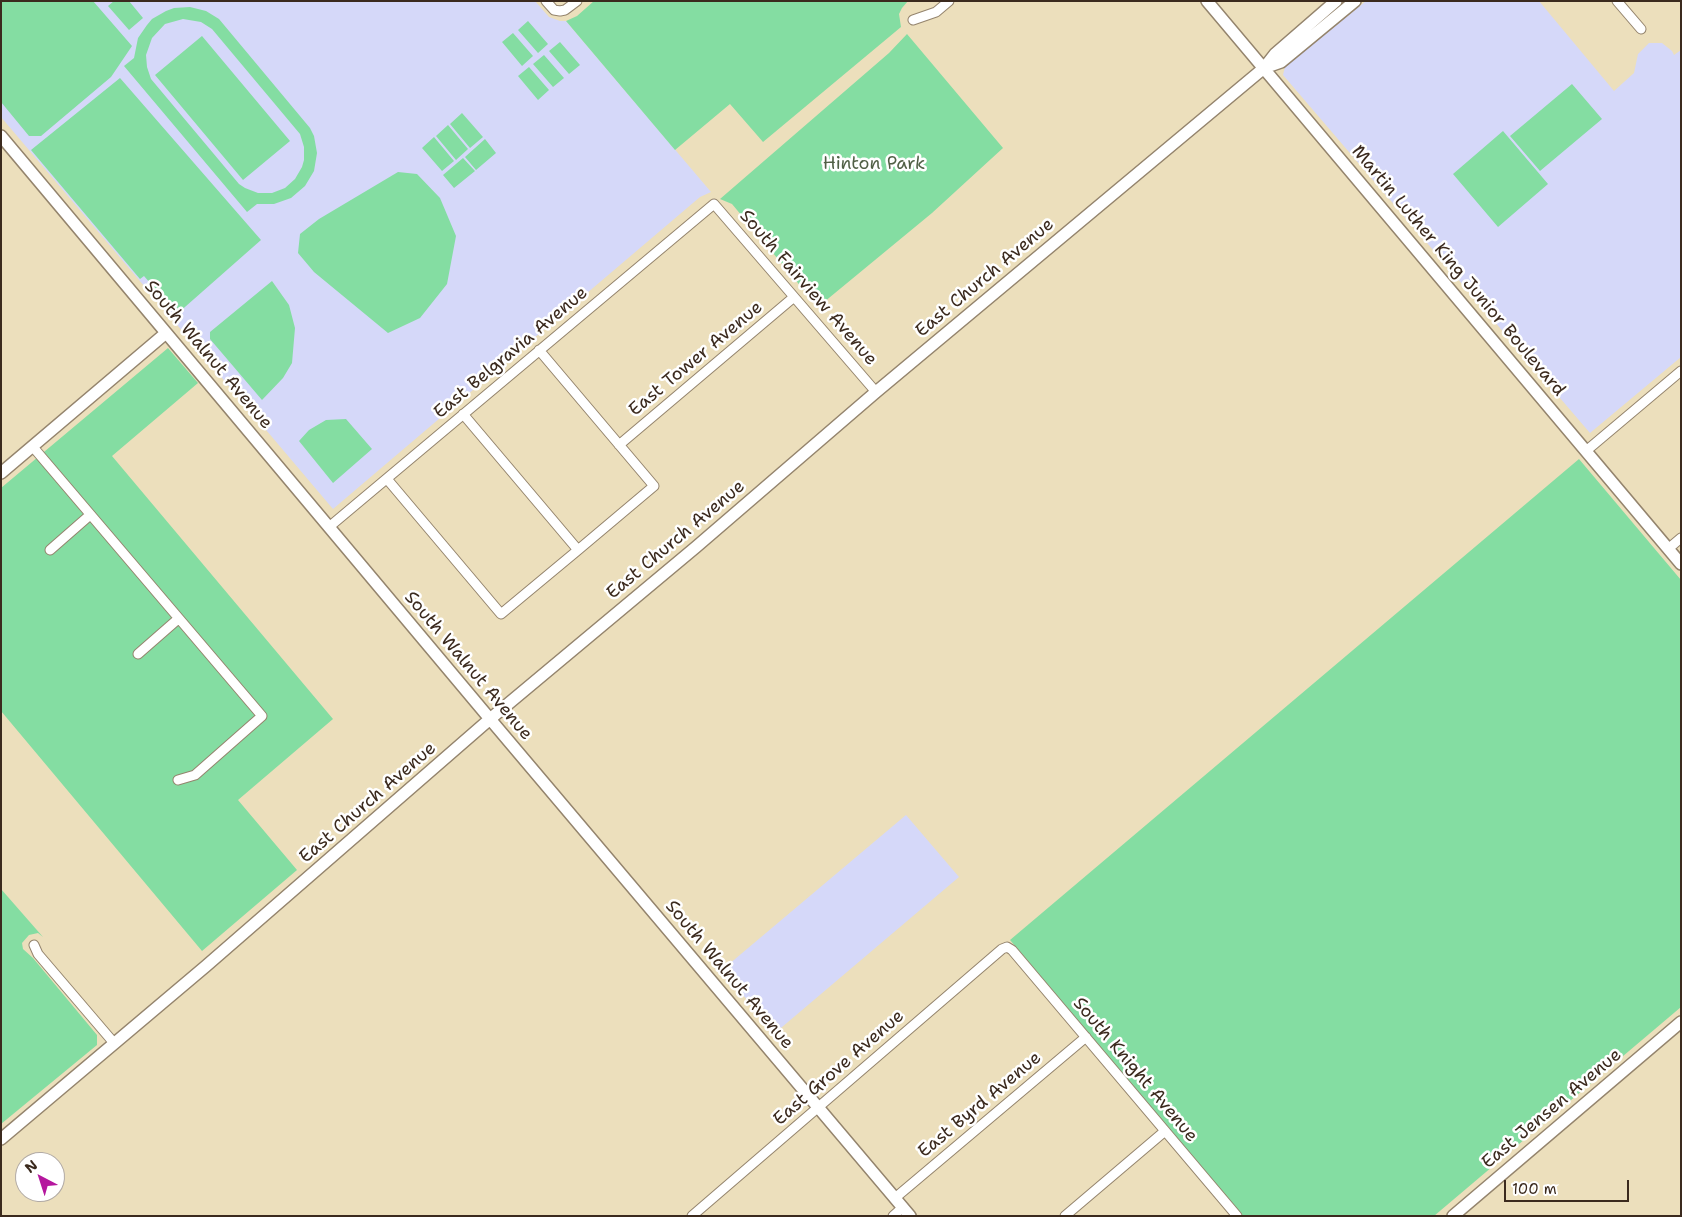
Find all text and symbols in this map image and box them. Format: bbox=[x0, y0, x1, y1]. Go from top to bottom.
street label: Martin Luther King Junior Boulevard bbox=[1347, 141, 1569, 401]
park label: Hinton Park bbox=[823, 153, 925, 175]
street label: South Fairview Avenue bbox=[735, 206, 881, 370]
street label: East Church Avenue bbox=[912, 214, 1058, 342]
street label: South Walnut Avenue bbox=[139, 276, 277, 434]
street label: East Belgravia Avenue bbox=[430, 282, 592, 424]
street label: East Tower Avenue bbox=[625, 297, 767, 421]
street label: East Church Avenue bbox=[603, 476, 749, 604]
street label: South Walnut Avenue bbox=[399, 587, 537, 745]
street label: East Church Avenue bbox=[295, 738, 441, 868]
street label: South Walnut Avenue bbox=[660, 896, 798, 1054]
street label: South Knight Avenue bbox=[1068, 993, 1202, 1147]
street label: East Grove Avenue bbox=[769, 1006, 909, 1130]
street label: East Jensen Avenue bbox=[1478, 1044, 1626, 1174]
street label: East Byrd Avenue bbox=[914, 1047, 1046, 1163]
north arrow bbox=[15, 1152, 65, 1202]
text: N bbox=[21, 1156, 41, 1177]
scale bar bbox=[1507, 1170, 1632, 1202]
text: 100 m bbox=[1512, 1179, 1557, 1199]

